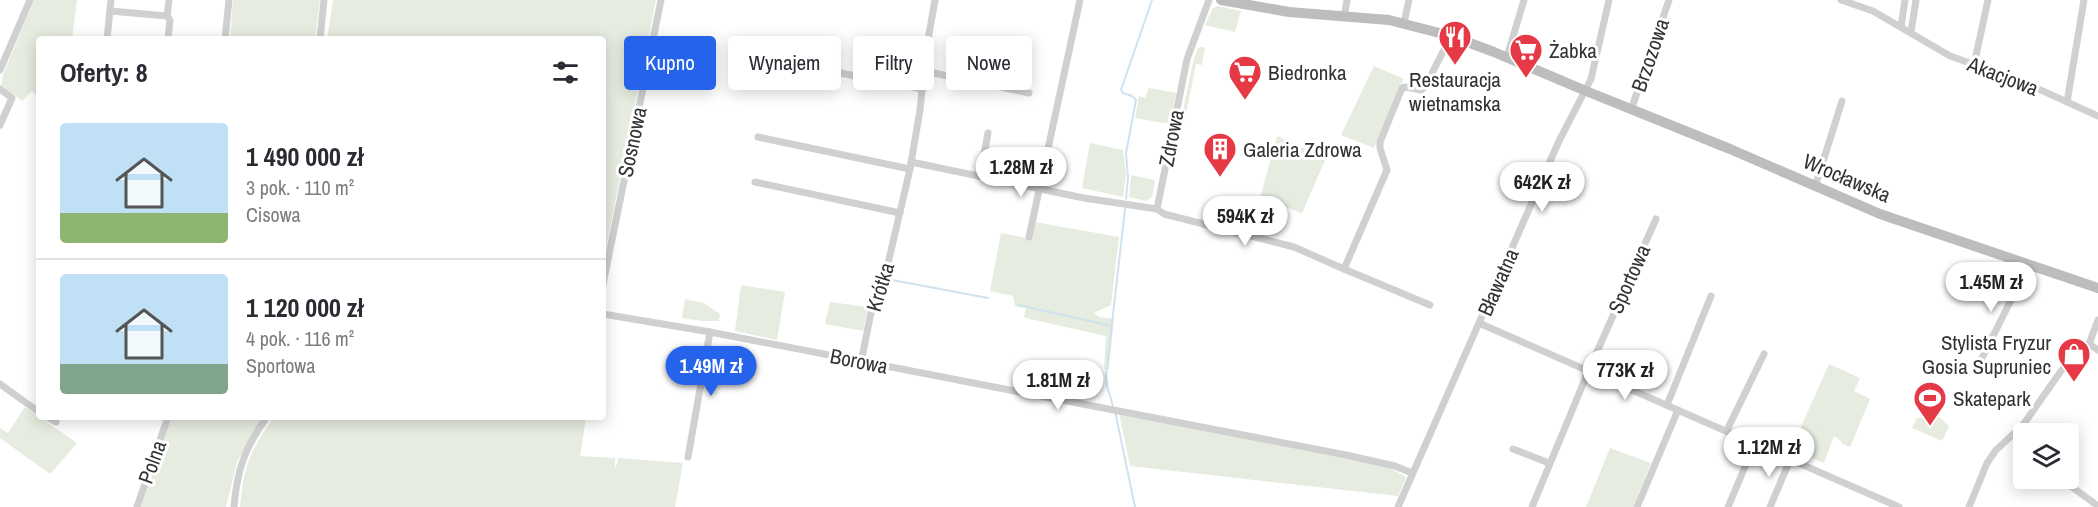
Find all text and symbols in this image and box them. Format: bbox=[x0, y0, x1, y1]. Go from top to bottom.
street label: Brzozowa bbox=[1624, 14, 1676, 95]
restaurant icon: Restauracja wietnamska bbox=[1437, 19, 1473, 66]
supermarket icon: Żabka bbox=[1508, 32, 1544, 79]
chip: Kupno bbox=[624, 36, 716, 90]
chip: Wynajem bbox=[728, 36, 841, 90]
chip: Filtry bbox=[853, 36, 934, 90]
chip: Nowe bbox=[946, 36, 1032, 90]
place label: Żabka bbox=[1549, 36, 1597, 65]
street label: Akacjowa bbox=[1962, 49, 2043, 103]
supermarket icon: Biedronka bbox=[1227, 54, 1263, 101]
text: Oferty: 8 bbox=[60, 55, 148, 90]
icon: filters bbox=[549, 56, 582, 89]
place label: Biedronka bbox=[1268, 58, 1347, 87]
place label: Restauracja wietnamska bbox=[1409, 65, 1501, 118]
street label: Sosnowa bbox=[610, 104, 654, 180]
street label: Zdrowa bbox=[1151, 107, 1191, 169]
building icon: Galeria Zdrowa bbox=[1202, 131, 1238, 178]
place label: Galeria Zdrowa bbox=[1243, 135, 1362, 164]
text: 1 490 000 zł bbox=[246, 139, 363, 174]
icon: home bbox=[108, 147, 180, 219]
pin: 1.28M zł bbox=[959, 147, 1083, 198]
street label: Wrocławska bbox=[1799, 147, 1896, 210]
text: 1.28M zł bbox=[990, 153, 1052, 180]
pin: 642K zł bbox=[1487, 162, 1597, 213]
text: 642K zł bbox=[1514, 168, 1570, 195]
text: 3 pok. · 110 m² bbox=[246, 174, 354, 201]
pin: 594K zł bbox=[1190, 196, 1300, 247]
text: Cisowa bbox=[246, 201, 301, 228]
text: 594K zł bbox=[1217, 202, 1273, 229]
street label: Sportowa bbox=[1601, 239, 1657, 318]
street label: Bławatna bbox=[1470, 243, 1526, 320]
street label: Krótka bbox=[859, 259, 901, 315]
pin: 1.45M zł bbox=[1929, 262, 2053, 313]
text: 1.45M zł bbox=[1960, 268, 2022, 295]
text: 1 120 000 zł bbox=[246, 290, 363, 325]
icon: home bbox=[108, 298, 180, 370]
text: 4 pok. · 116 m² bbox=[246, 325, 354, 352]
place label: Stylista Fryzur Gosia Supruniec bbox=[1922, 328, 2051, 381]
shop icon: Stylista Fryzur Gosia Supruniec bbox=[2056, 336, 2092, 383]
street label: Borowa bbox=[828, 341, 891, 381]
pin: 1.49M zł bbox=[649, 346, 773, 397]
pin: 773K zł bbox=[1570, 350, 1680, 401]
text: Sportowa bbox=[246, 352, 315, 379]
text: 1.49M zł bbox=[680, 352, 742, 379]
text: 773K zł bbox=[1597, 356, 1653, 383]
pin: 1.81M zł bbox=[996, 360, 1120, 411]
text: 1.81M zł bbox=[1027, 366, 1089, 393]
sports icon: Skatepark bbox=[1912, 380, 1948, 427]
place label: Skatepark bbox=[1953, 384, 2031, 413]
map controls bbox=[2013, 423, 2079, 489]
button: layers bbox=[2013, 423, 2079, 489]
pin: 1.12M zł bbox=[1707, 427, 1831, 478]
text: 1.12M zł bbox=[1738, 433, 1800, 460]
street label: Polna bbox=[131, 436, 173, 488]

